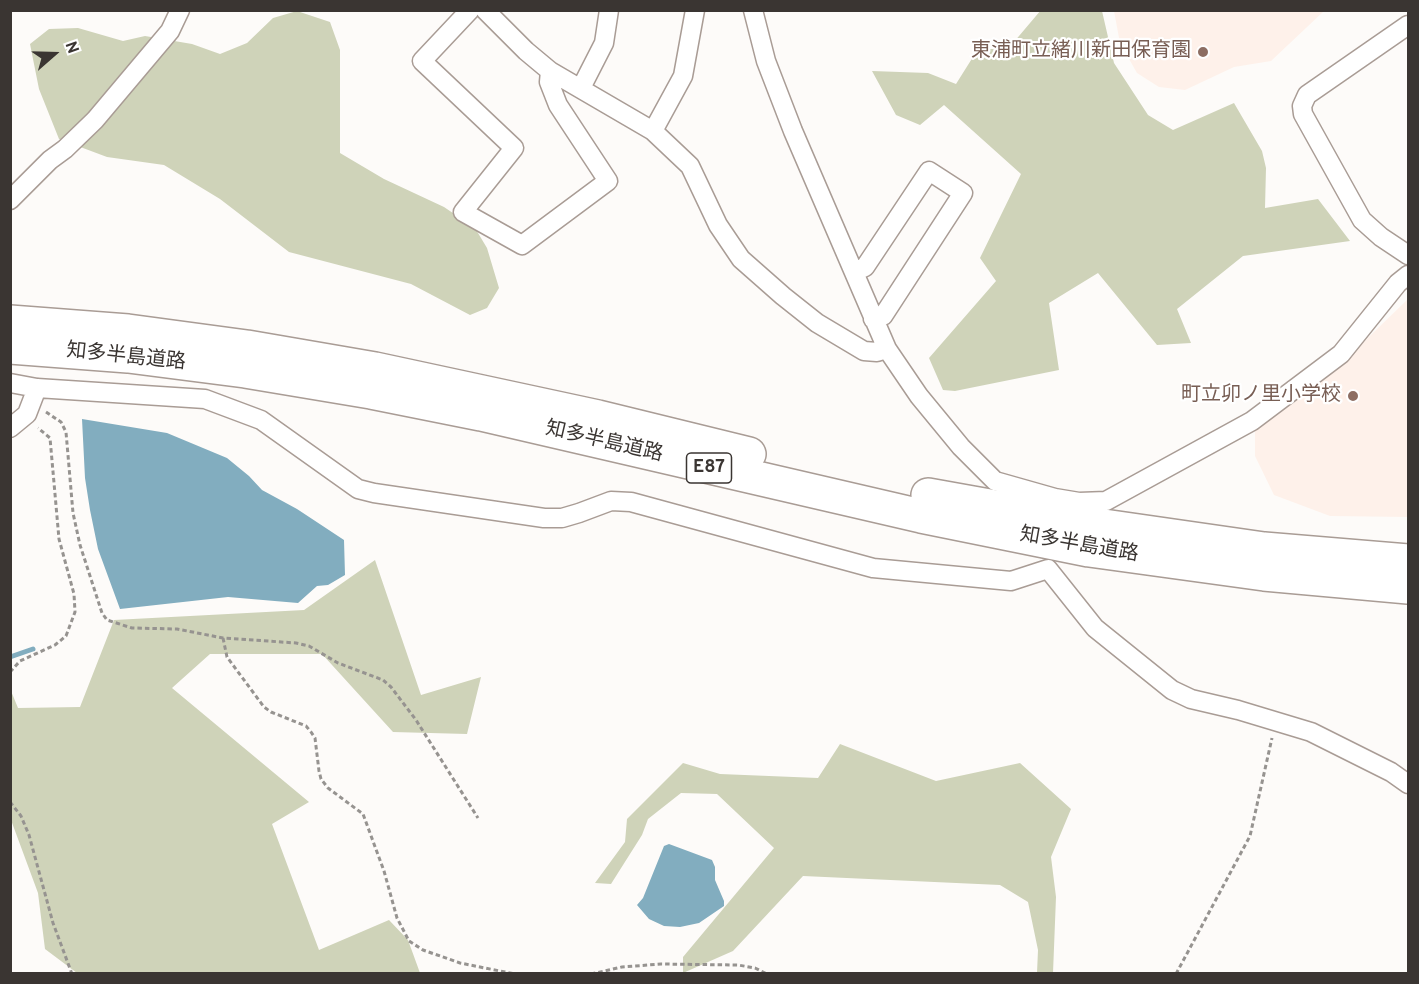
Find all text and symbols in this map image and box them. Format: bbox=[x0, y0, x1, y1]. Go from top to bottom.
north arrow bbox=[24, 24, 84, 84]
text: N bbox=[60, 39, 82, 57]
place label: 東浦町立緒川新田保育園 bbox=[971, 40, 1191, 64]
marker: 東浦町立緒川新田保育園 bbox=[1196, 45, 1210, 59]
street label: 知多半島道路 bbox=[65, 340, 187, 376]
place label: 町立卯ノ里小学校 bbox=[1181, 384, 1341, 408]
marker: 町立卯ノ里小学校 bbox=[1346, 389, 1360, 403]
street label: 知多半島道路 bbox=[543, 418, 665, 468]
road number: E87 bbox=[686, 453, 732, 483]
street label: 知多半島道路 bbox=[1018, 524, 1140, 568]

